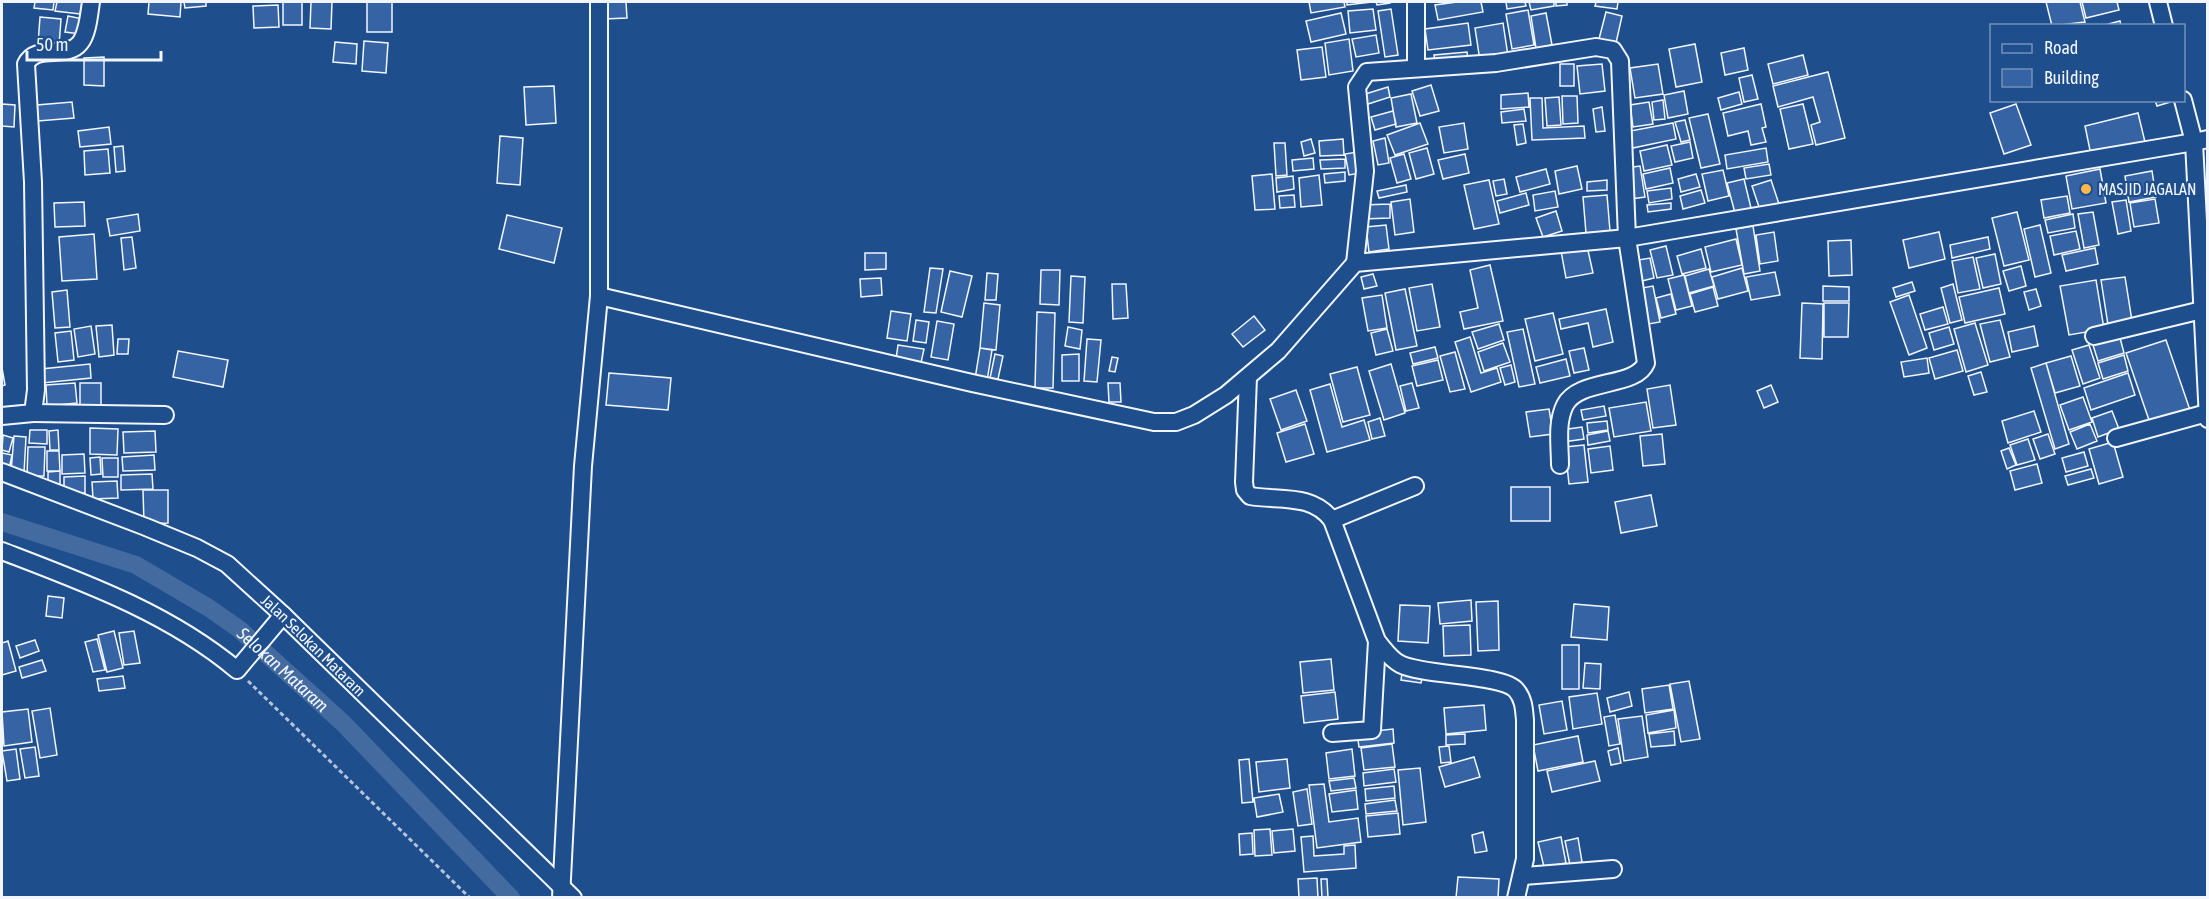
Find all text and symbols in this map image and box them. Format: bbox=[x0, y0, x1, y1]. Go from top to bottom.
scale bar bbox=[27, 24, 160, 62]
legend bbox=[1990, 24, 2185, 102]
text: 50 m bbox=[36, 34, 68, 55]
text: Road bbox=[2044, 37, 2078, 58]
text: Building bbox=[2044, 67, 2099, 88]
place label: MASJID JAGALAN bbox=[2098, 180, 2196, 198]
marker: MASJID JAGALAN bbox=[2079, 182, 2093, 196]
street label: Jalan Selokan Mataram bbox=[257, 590, 369, 700]
water label: Selokan Mataram bbox=[231, 625, 333, 717]

